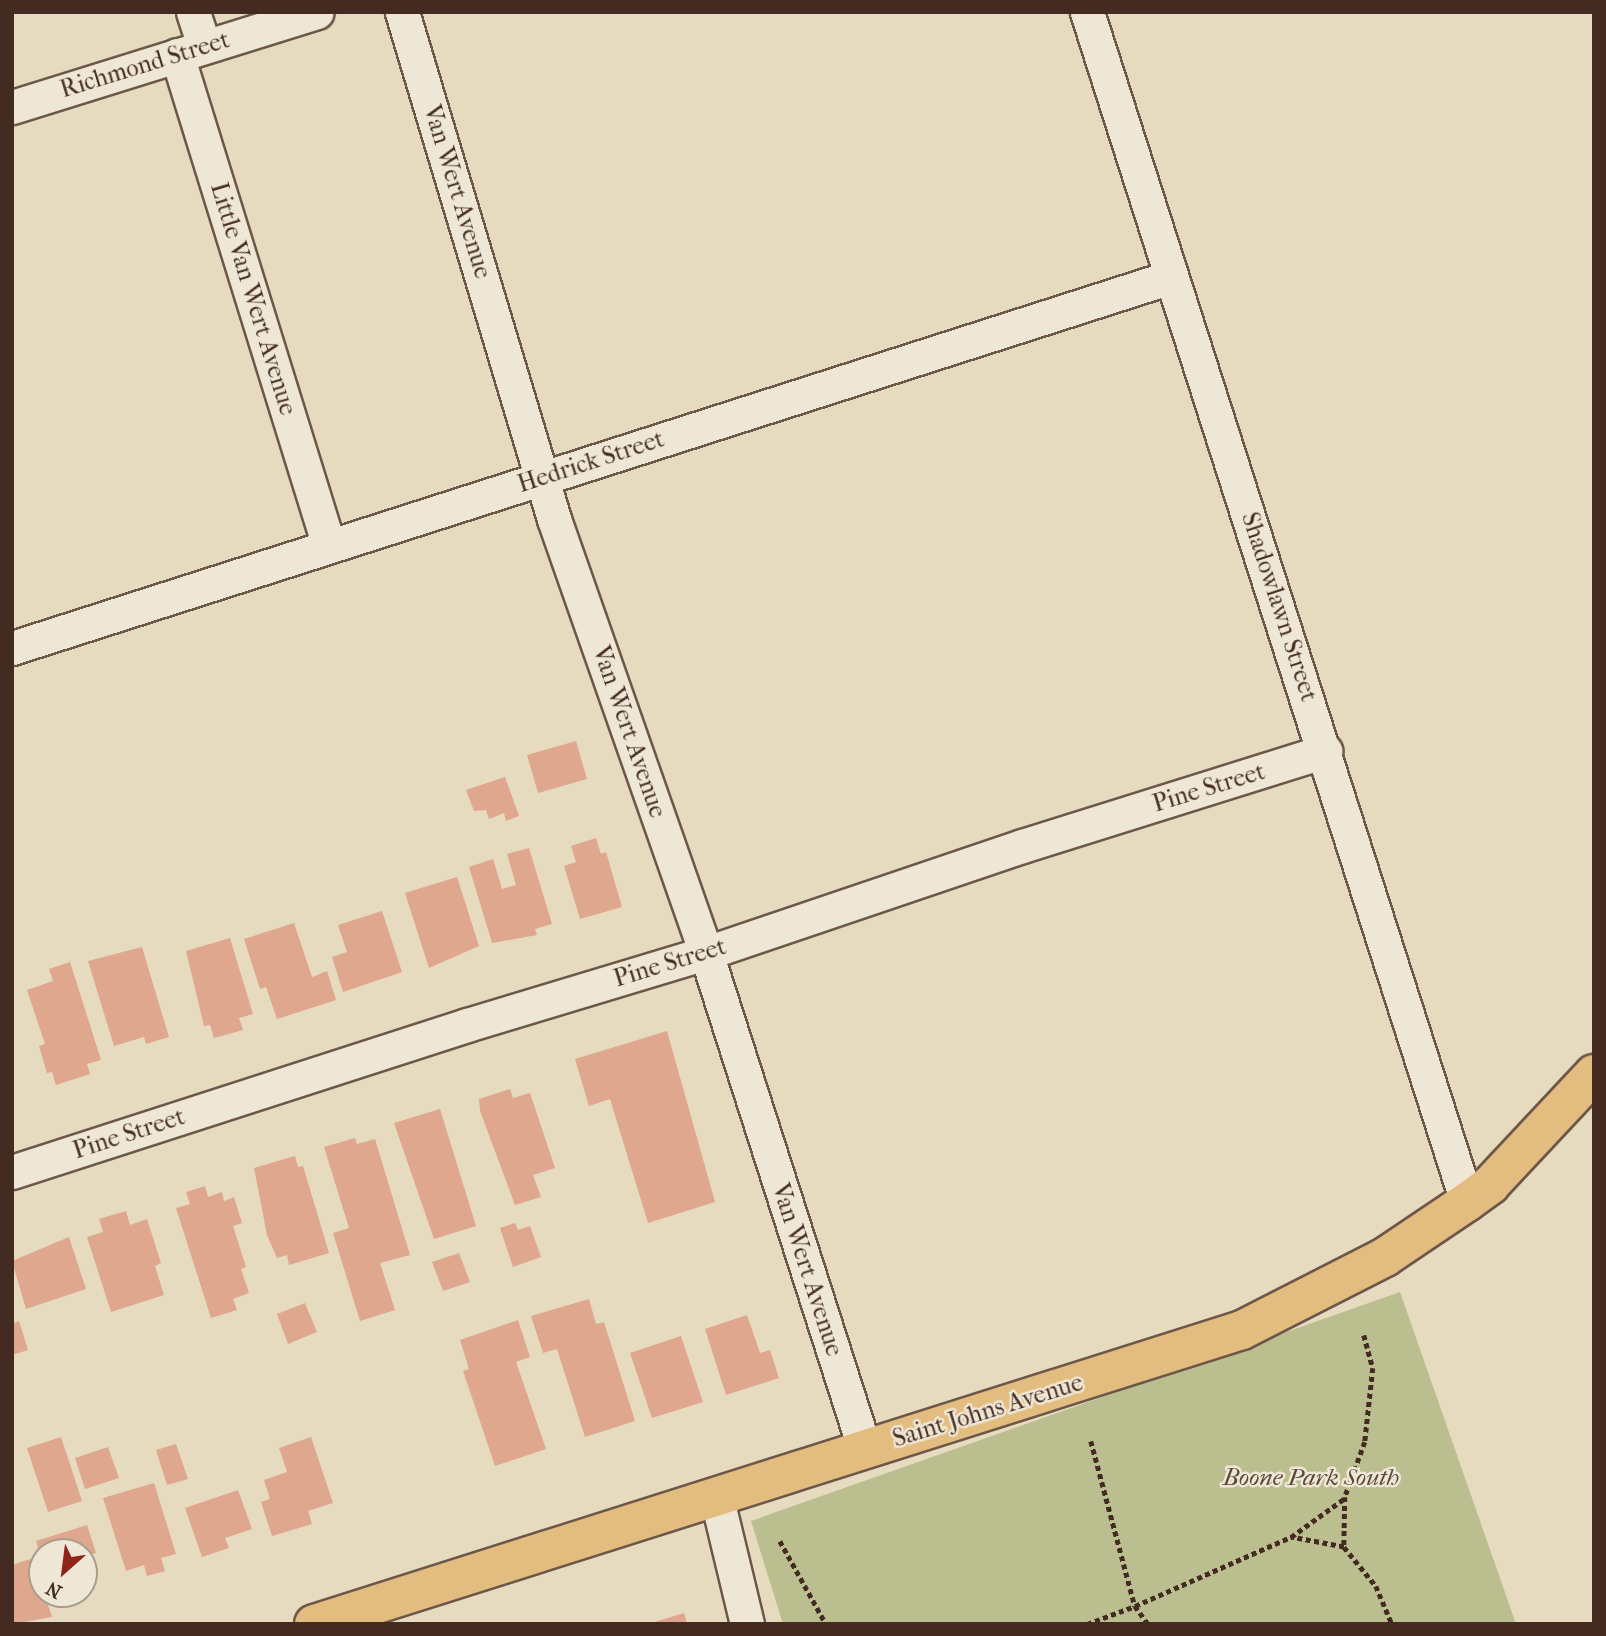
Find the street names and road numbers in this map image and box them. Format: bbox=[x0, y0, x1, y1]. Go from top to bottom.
street label: Richmond Street bbox=[57, 26, 233, 104]
street label: Van Wert Avenue bbox=[417, 102, 497, 282]
street label: Little Van Wert Avenue bbox=[204, 179, 302, 419]
street label: Hedrick Street bbox=[514, 425, 668, 499]
street label: Shadowlawn Street bbox=[1235, 509, 1323, 705]
street label: Van Wert Avenue bbox=[586, 642, 672, 822]
street label: Pine Street bbox=[1149, 757, 1269, 819]
street label: Pine Street bbox=[610, 932, 730, 994]
street label: Pine Street bbox=[70, 1102, 188, 1166]
street label: Van Wert Avenue bbox=[766, 1180, 848, 1360]
street label: Saint Johns Avenue bbox=[889, 1368, 1087, 1454]

